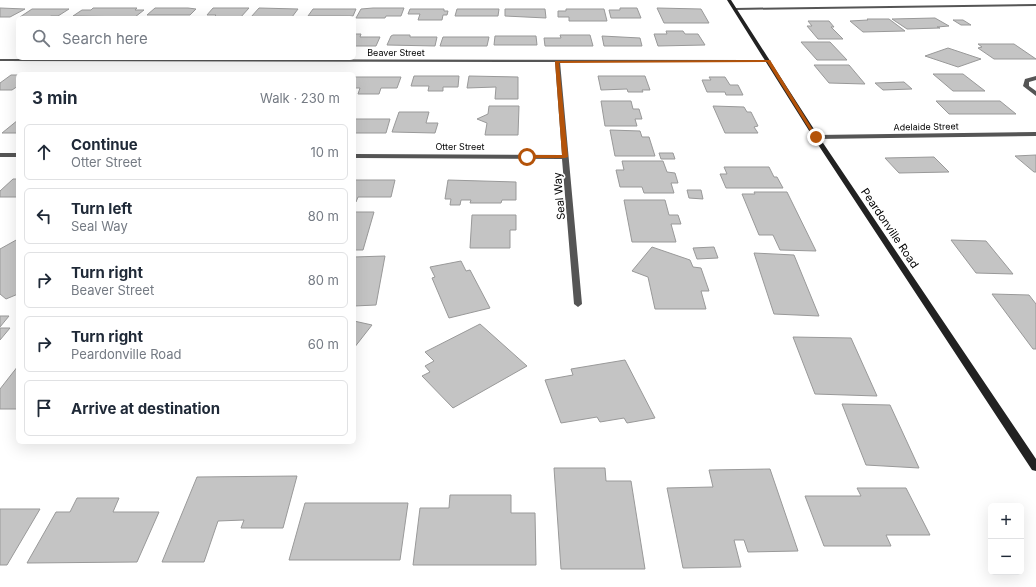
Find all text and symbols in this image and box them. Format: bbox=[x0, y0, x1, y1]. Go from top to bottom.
search box bbox=[16, 16, 356, 60]
icon: search bbox=[30, 27, 52, 49]
text: Search here bbox=[62, 29, 148, 48]
street label: Beaver Street bbox=[367, 47, 425, 58]
text: 3 min bbox=[32, 88, 78, 108]
text: Walk · 230 m bbox=[260, 90, 340, 106]
street label: Adelaide Street bbox=[893, 120, 959, 133]
route end bbox=[807, 128, 825, 146]
text: Continue bbox=[71, 135, 138, 154]
icon: ahead bbox=[33, 141, 55, 163]
street label: Otter Street bbox=[435, 141, 485, 152]
text: 10 m bbox=[310, 144, 339, 160]
route start bbox=[518, 148, 536, 166]
text: Otter Street bbox=[71, 154, 142, 170]
street label: Seal Way bbox=[550, 171, 568, 221]
street label: Peardonville Road bbox=[858, 185, 922, 271]
text: Turn left bbox=[71, 199, 132, 218]
icon: left bbox=[33, 205, 55, 227]
text: 80 m bbox=[308, 208, 339, 224]
text: Seal Way bbox=[71, 218, 128, 234]
text: Turn right bbox=[71, 263, 143, 282]
icon: right bbox=[33, 269, 55, 291]
text: 80 m bbox=[308, 272, 339, 288]
text: Beaver Street bbox=[71, 282, 154, 298]
text: Turn right bbox=[71, 327, 143, 346]
icon: right bbox=[33, 333, 55, 355]
text: 60 m bbox=[308, 336, 339, 352]
text: Peardonville Road bbox=[71, 346, 182, 362]
icon: arrive bbox=[33, 397, 55, 419]
text: Arrive at destination bbox=[71, 399, 220, 418]
map controls bbox=[988, 503, 1024, 575]
button: + bbox=[988, 503, 1024, 539]
button: − bbox=[988, 539, 1024, 575]

